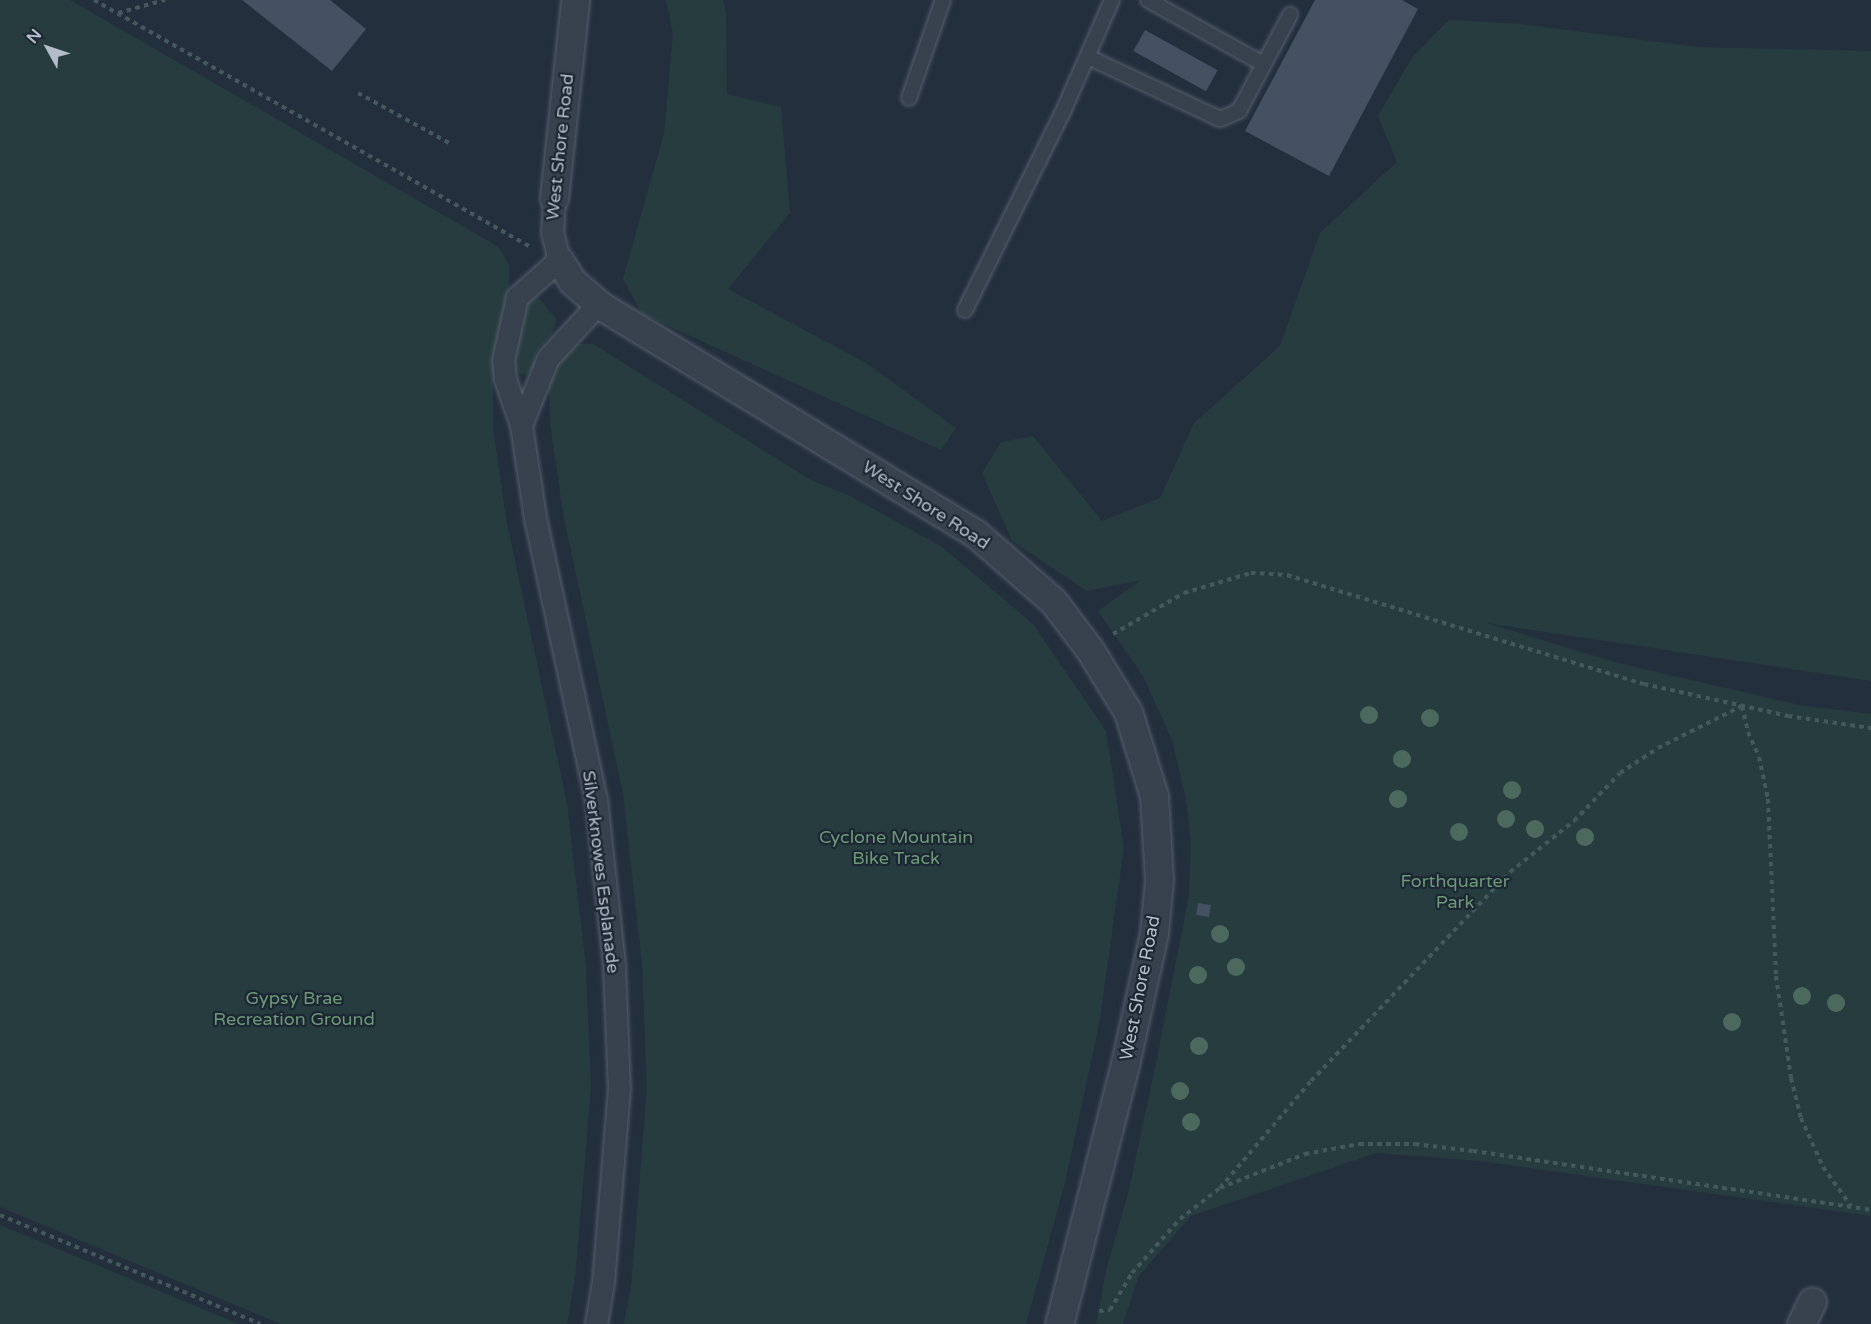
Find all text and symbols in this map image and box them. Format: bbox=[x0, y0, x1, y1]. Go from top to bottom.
north arrow bbox=[18, 18, 78, 78]
text: N bbox=[22, 25, 46, 48]
street label: West Shore Road bbox=[542, 73, 578, 221]
street label: West Shore Road bbox=[858, 456, 994, 554]
street label: Silverknowes Esplanade bbox=[578, 769, 624, 975]
park label: Cyclone Mountain Bike Track bbox=[819, 827, 973, 870]
park label: Forthquarter Park bbox=[1400, 871, 1510, 914]
street label: West Shore Road bbox=[1115, 914, 1165, 1062]
park label: Gypsy Brae Recreation Ground bbox=[213, 988, 375, 1030]

